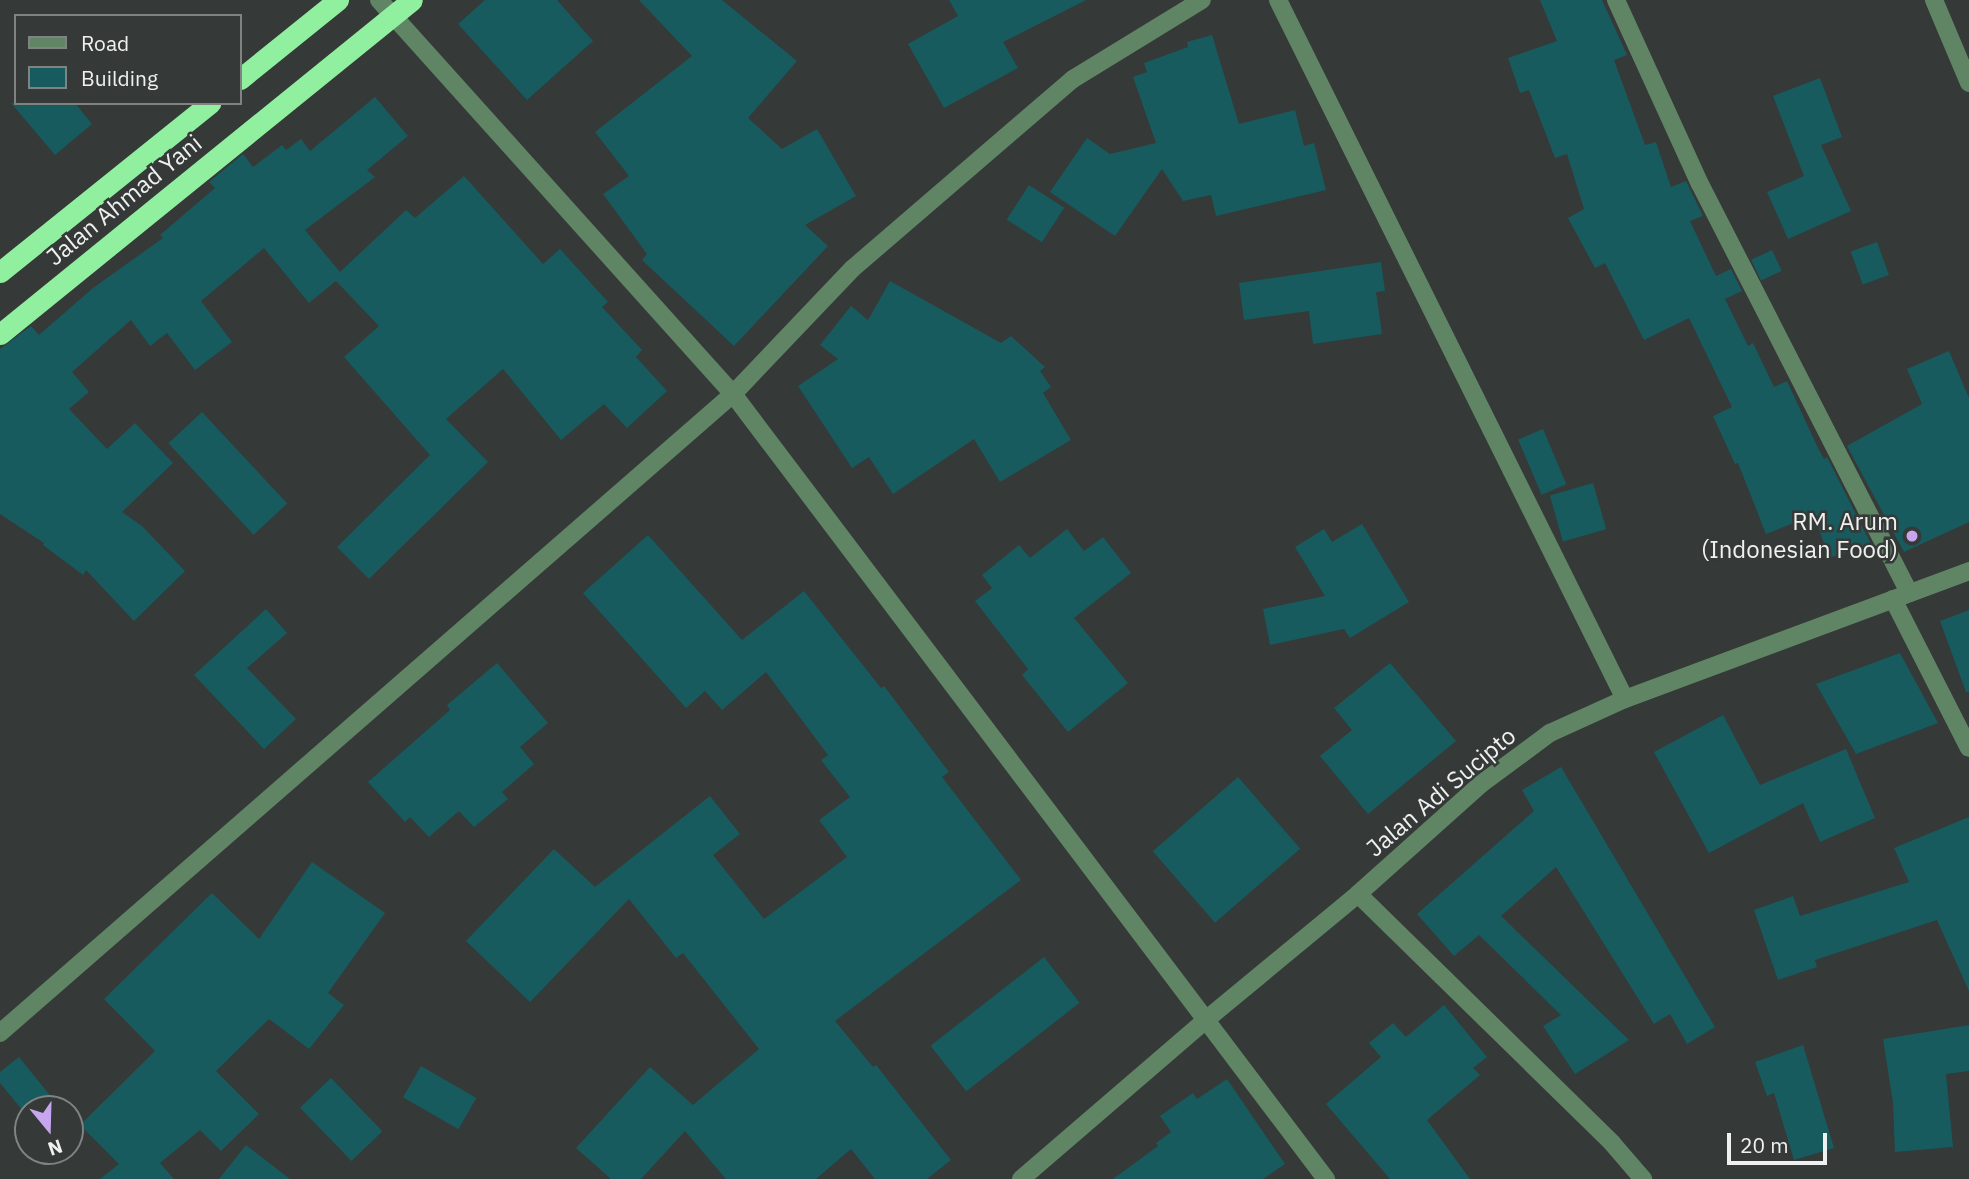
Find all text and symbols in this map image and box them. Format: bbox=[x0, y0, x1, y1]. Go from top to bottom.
legend bbox=[14, 14, 242, 105]
text: Road bbox=[81, 29, 129, 57]
text: Building bbox=[81, 64, 158, 92]
street label: Jalan Ahmad Yani bbox=[41, 129, 207, 271]
place label: RM. Arum (Indonesian Food) bbox=[1701, 508, 1898, 564]
marker: RM. Arum (Indonesian Food) bbox=[1904, 528, 1920, 544]
street label: Jalan Adi Sucipto bbox=[1361, 721, 1521, 863]
north arrow bbox=[14, 1095, 84, 1165]
scale bar bbox=[1731, 1120, 1831, 1164]
text: 20 m bbox=[1740, 1131, 1789, 1159]
text: N bbox=[45, 1134, 66, 1162]

